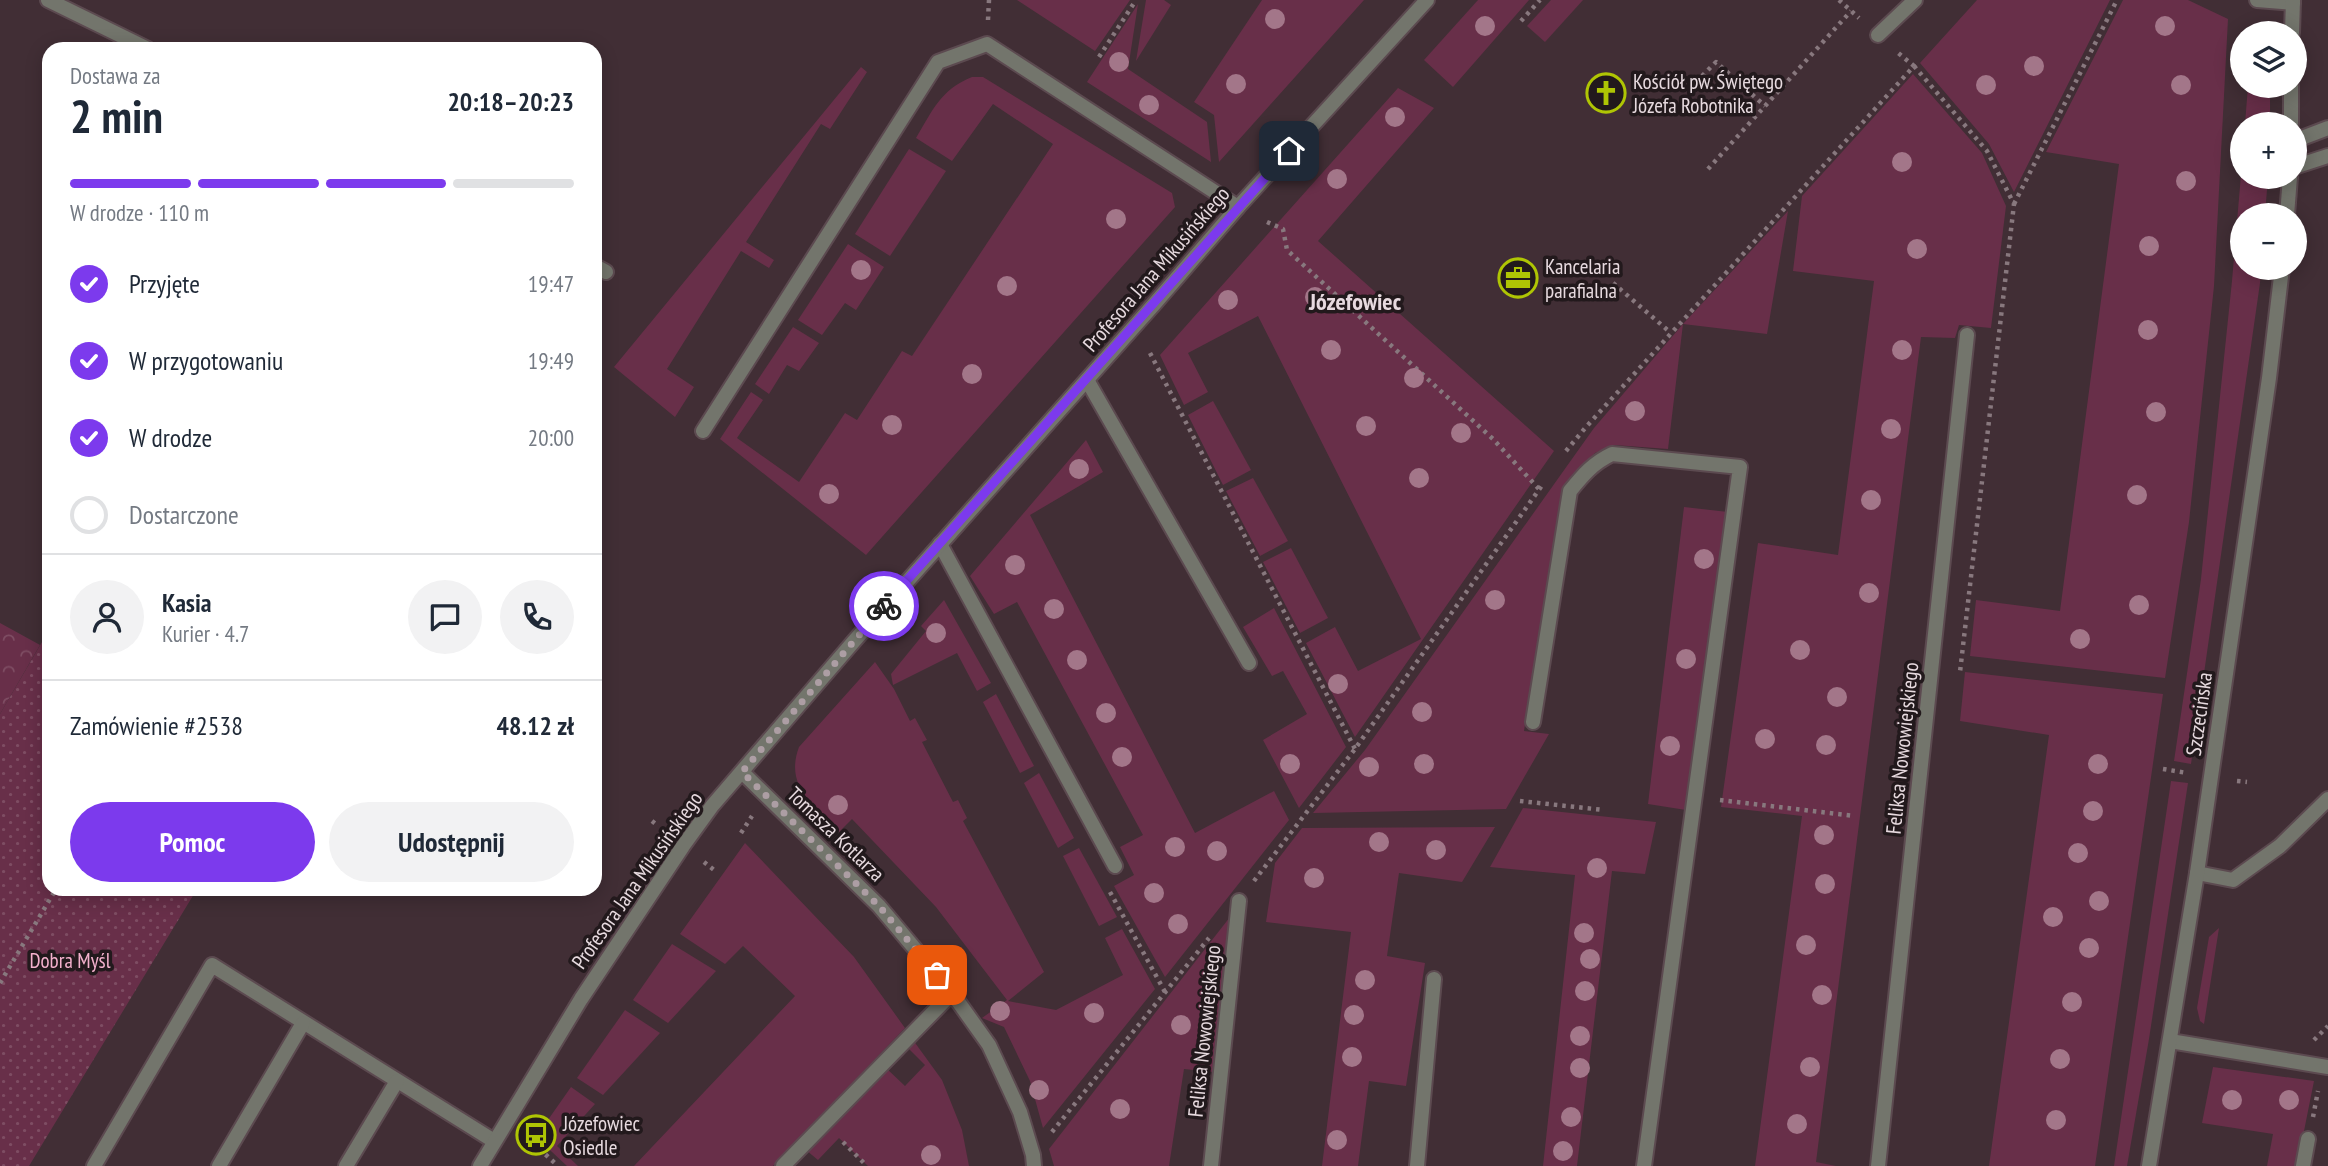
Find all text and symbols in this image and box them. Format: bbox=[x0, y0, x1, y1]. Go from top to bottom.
map controls bbox=[2230, 21, 2307, 280]
button: layers bbox=[2230, 21, 2307, 98]
text: Dostawa za bbox=[70, 61, 160, 90]
place label: Kościół pw. Świętego Józefa Robotnika bbox=[1632, 68, 1783, 119]
church icon: Kościół pw. Świętego Józefa Robotnika bbox=[1585, 72, 1627, 114]
text: 20:18–20:23 bbox=[447, 85, 574, 118]
text: 2 min bbox=[70, 86, 163, 146]
button: + bbox=[2230, 112, 2307, 189]
pin bbox=[1259, 121, 1319, 181]
icon: home bbox=[1270, 132, 1308, 170]
street label: Profesora Jana Mikusińskiego bbox=[1077, 181, 1235, 357]
text: W drodze · 110 m bbox=[70, 198, 209, 227]
button: − bbox=[2230, 203, 2307, 280]
place label: Kancelaria parafialna bbox=[1545, 253, 1620, 304]
office icon: Kancelaria parafialna bbox=[1497, 257, 1539, 299]
icon: check bbox=[70, 265, 108, 303]
text: Przyjęte bbox=[129, 267, 200, 300]
text: 19:47 bbox=[528, 269, 574, 298]
district label: Józefowiec bbox=[1308, 286, 1402, 317]
icon: check bbox=[70, 342, 108, 380]
text: W przygotowaniu bbox=[129, 344, 283, 377]
text: 19:49 bbox=[528, 346, 574, 375]
icon: check bbox=[70, 419, 108, 457]
text: W drodze bbox=[129, 421, 212, 454]
text: 20:00 bbox=[528, 423, 574, 452]
text: Dostarczone bbox=[129, 498, 239, 531]
courier bbox=[849, 571, 919, 641]
button: person bbox=[70, 580, 144, 654]
button: chat bbox=[408, 580, 482, 654]
button: phone bbox=[500, 580, 574, 654]
text: Kasia bbox=[162, 586, 212, 619]
icon: bike bbox=[865, 587, 903, 625]
text: Kurier · 4.7 bbox=[162, 619, 249, 648]
street label: Feliksa Nowowiejskiego bbox=[1880, 661, 1924, 835]
street label: Szczecińska bbox=[2180, 670, 2218, 758]
text: Zamówienie #2538 bbox=[70, 709, 243, 742]
text: 48.12 zł bbox=[497, 709, 574, 742]
street label: Tomasza Kotlarza bbox=[782, 781, 890, 887]
street label: Profesora Jana Mikusińskiego bbox=[566, 786, 708, 974]
button: Pomoc bbox=[70, 802, 315, 882]
button: Udostępnij bbox=[329, 802, 574, 882]
street label: Feliksa Nowowiejskiego bbox=[1182, 944, 1226, 1118]
pin bbox=[907, 945, 967, 1005]
park label: Dobra Myśl bbox=[29, 947, 111, 974]
icon: bag bbox=[918, 956, 956, 994]
place label: Józefowiec Osiedle bbox=[562, 1110, 640, 1161]
bus stop icon: Józefowiec Osiedle bbox=[515, 1114, 557, 1156]

